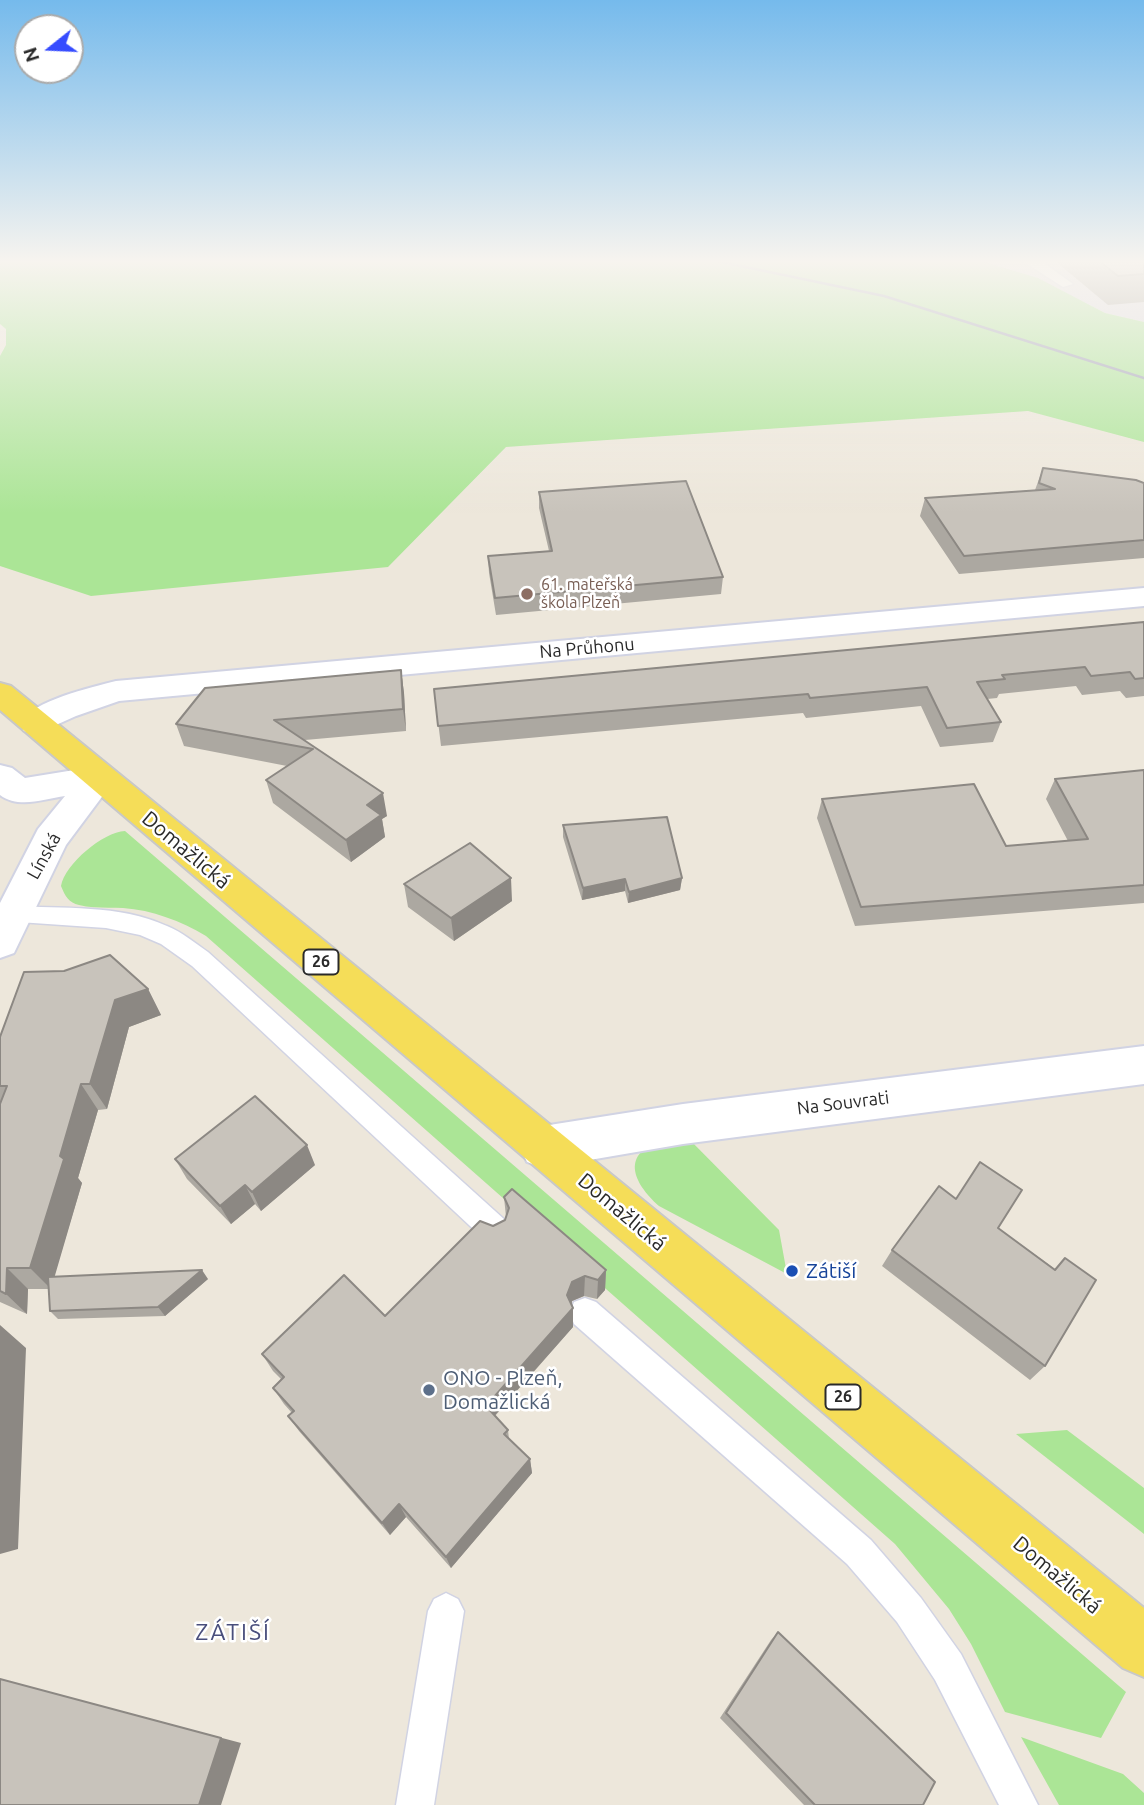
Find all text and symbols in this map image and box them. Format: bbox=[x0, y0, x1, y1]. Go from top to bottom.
north arrow bbox=[14, 14, 84, 84]
text: N bbox=[18, 45, 44, 65]
place label: 61. mateřská škola Plzeň bbox=[541, 575, 633, 613]
marker: 61. mateřská škola Plzeň bbox=[519, 586, 535, 602]
street label: Na Průhonu bbox=[539, 633, 635, 663]
street label: Domažlická bbox=[137, 806, 235, 894]
street label: Línská bbox=[22, 829, 66, 883]
road number: 26 bbox=[304, 950, 338, 974]
street label: Na Souvrati bbox=[796, 1087, 890, 1119]
street label: Domažlická bbox=[573, 1168, 671, 1256]
place label: Zátiší bbox=[806, 1258, 856, 1284]
marker: Zátiší bbox=[784, 1263, 800, 1279]
place label: ONO - Plzeň, Domažlická bbox=[443, 1365, 563, 1415]
marker: ONO - Plzeň, Domažlická bbox=[421, 1382, 437, 1398]
road number: 26 bbox=[826, 1385, 860, 1410]
street label: Domažlická bbox=[1008, 1531, 1106, 1619]
district label: ZÁTIŠÍ bbox=[196, 1618, 270, 1646]

